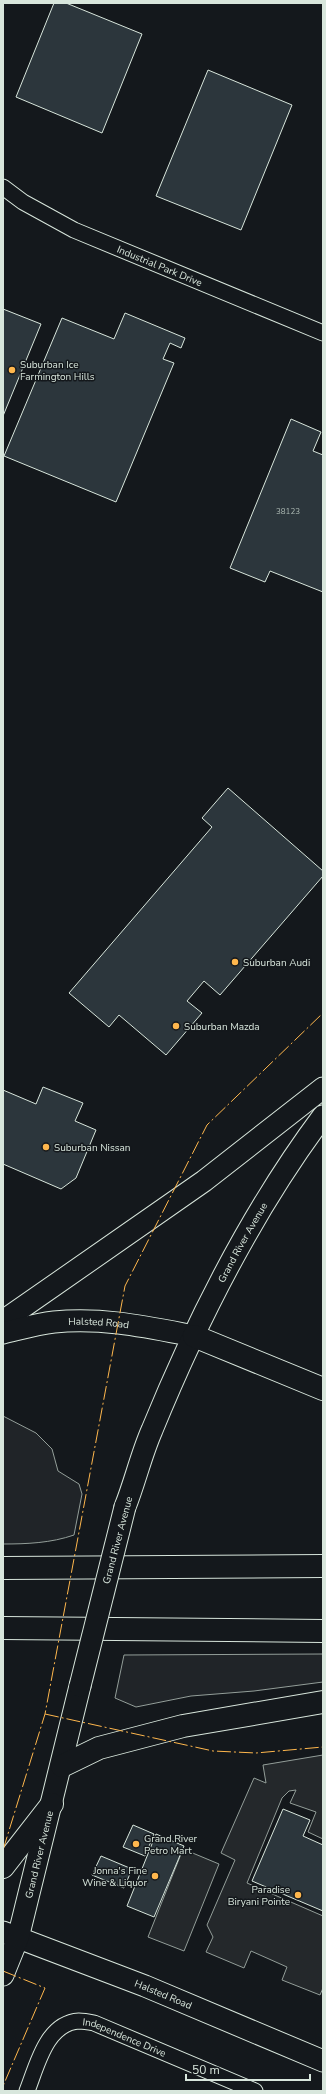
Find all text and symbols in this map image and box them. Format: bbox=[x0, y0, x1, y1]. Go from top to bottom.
street label: Industrial Park Drive bbox=[115, 243, 204, 290]
place label: Suburban Ice Farmington Hills bbox=[20, 358, 95, 384]
marker: Suburban Ice Farmington Hills bbox=[7, 365, 17, 375]
house number: 38123 bbox=[276, 506, 300, 517]
place label: Suburban Audi bbox=[243, 956, 310, 970]
marker: Suburban Audi bbox=[230, 957, 240, 967]
place label: Suburban Mazda bbox=[184, 1020, 260, 1034]
marker: Suburban Mazda bbox=[171, 1021, 181, 1031]
place label: Suburban Nissan bbox=[54, 1141, 130, 1155]
marker: Suburban Nissan bbox=[41, 1142, 51, 1152]
street label: Grand River Avenue bbox=[215, 1200, 271, 1285]
street label: Halsted Road bbox=[68, 1315, 130, 1332]
street label: Grand River Avenue bbox=[100, 1495, 136, 1585]
street label: Grand River Avenue bbox=[22, 1809, 57, 1900]
place label: Grand River Petro Mart bbox=[144, 1832, 198, 1858]
marker: Grand River Petro Mart bbox=[131, 1839, 141, 1849]
place label: Jonna's Fine Wine & Liquor bbox=[82, 1864, 147, 1890]
marker: Jonna's Fine Wine & Liquor bbox=[150, 1871, 160, 1881]
place label: Paradise Biryani Pointe bbox=[228, 1883, 290, 1909]
marker: Paradise Biryani Pointe bbox=[293, 1890, 303, 1900]
street label: Halsted Road bbox=[132, 1977, 194, 2013]
street label: Independence Drive bbox=[82, 2015, 168, 2061]
scale bar bbox=[186, 2056, 310, 2082]
text: 50 m bbox=[192, 2062, 220, 2078]

